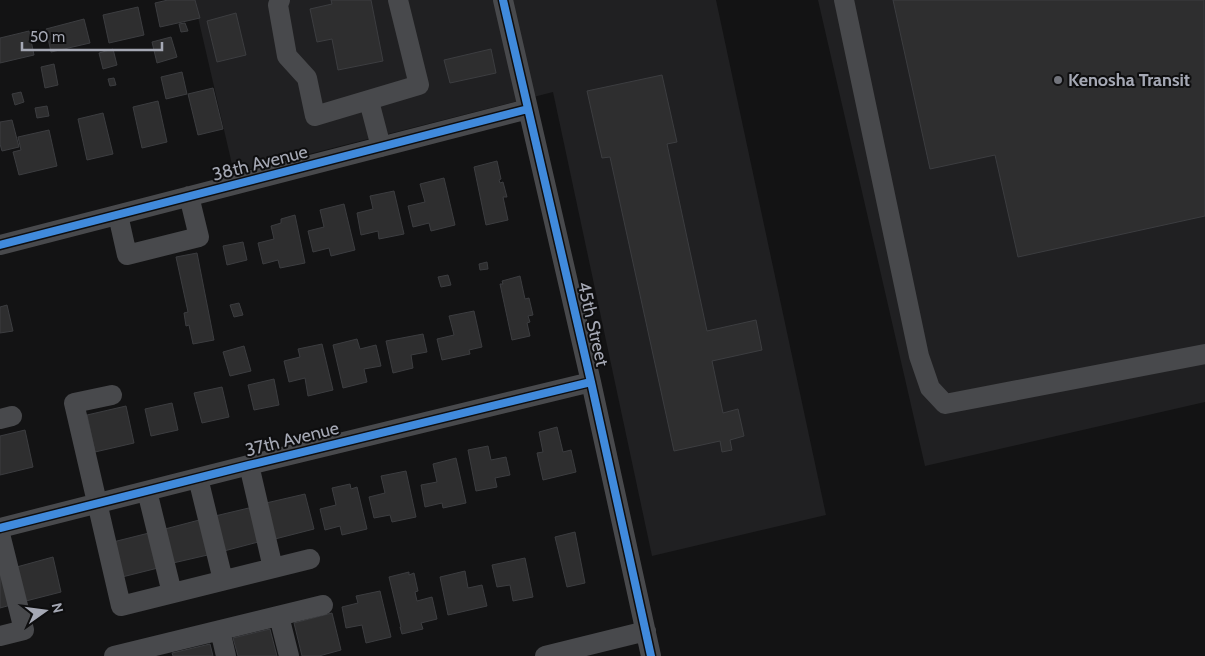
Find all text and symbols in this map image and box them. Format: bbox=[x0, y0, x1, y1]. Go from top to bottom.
scale bar bbox=[22, 20, 162, 52]
text: 50 m bbox=[30, 28, 65, 46]
place label: Kenosha Transit bbox=[1068, 69, 1190, 91]
marker: Kenosha Transit bbox=[1052, 74, 1064, 86]
street label: 38th Avenue bbox=[210, 141, 310, 185]
street label: 45th Street bbox=[573, 279, 613, 369]
street label: 37th Avenue bbox=[243, 417, 341, 461]
north arrow bbox=[20, 586, 70, 636]
text: N bbox=[48, 601, 68, 615]

